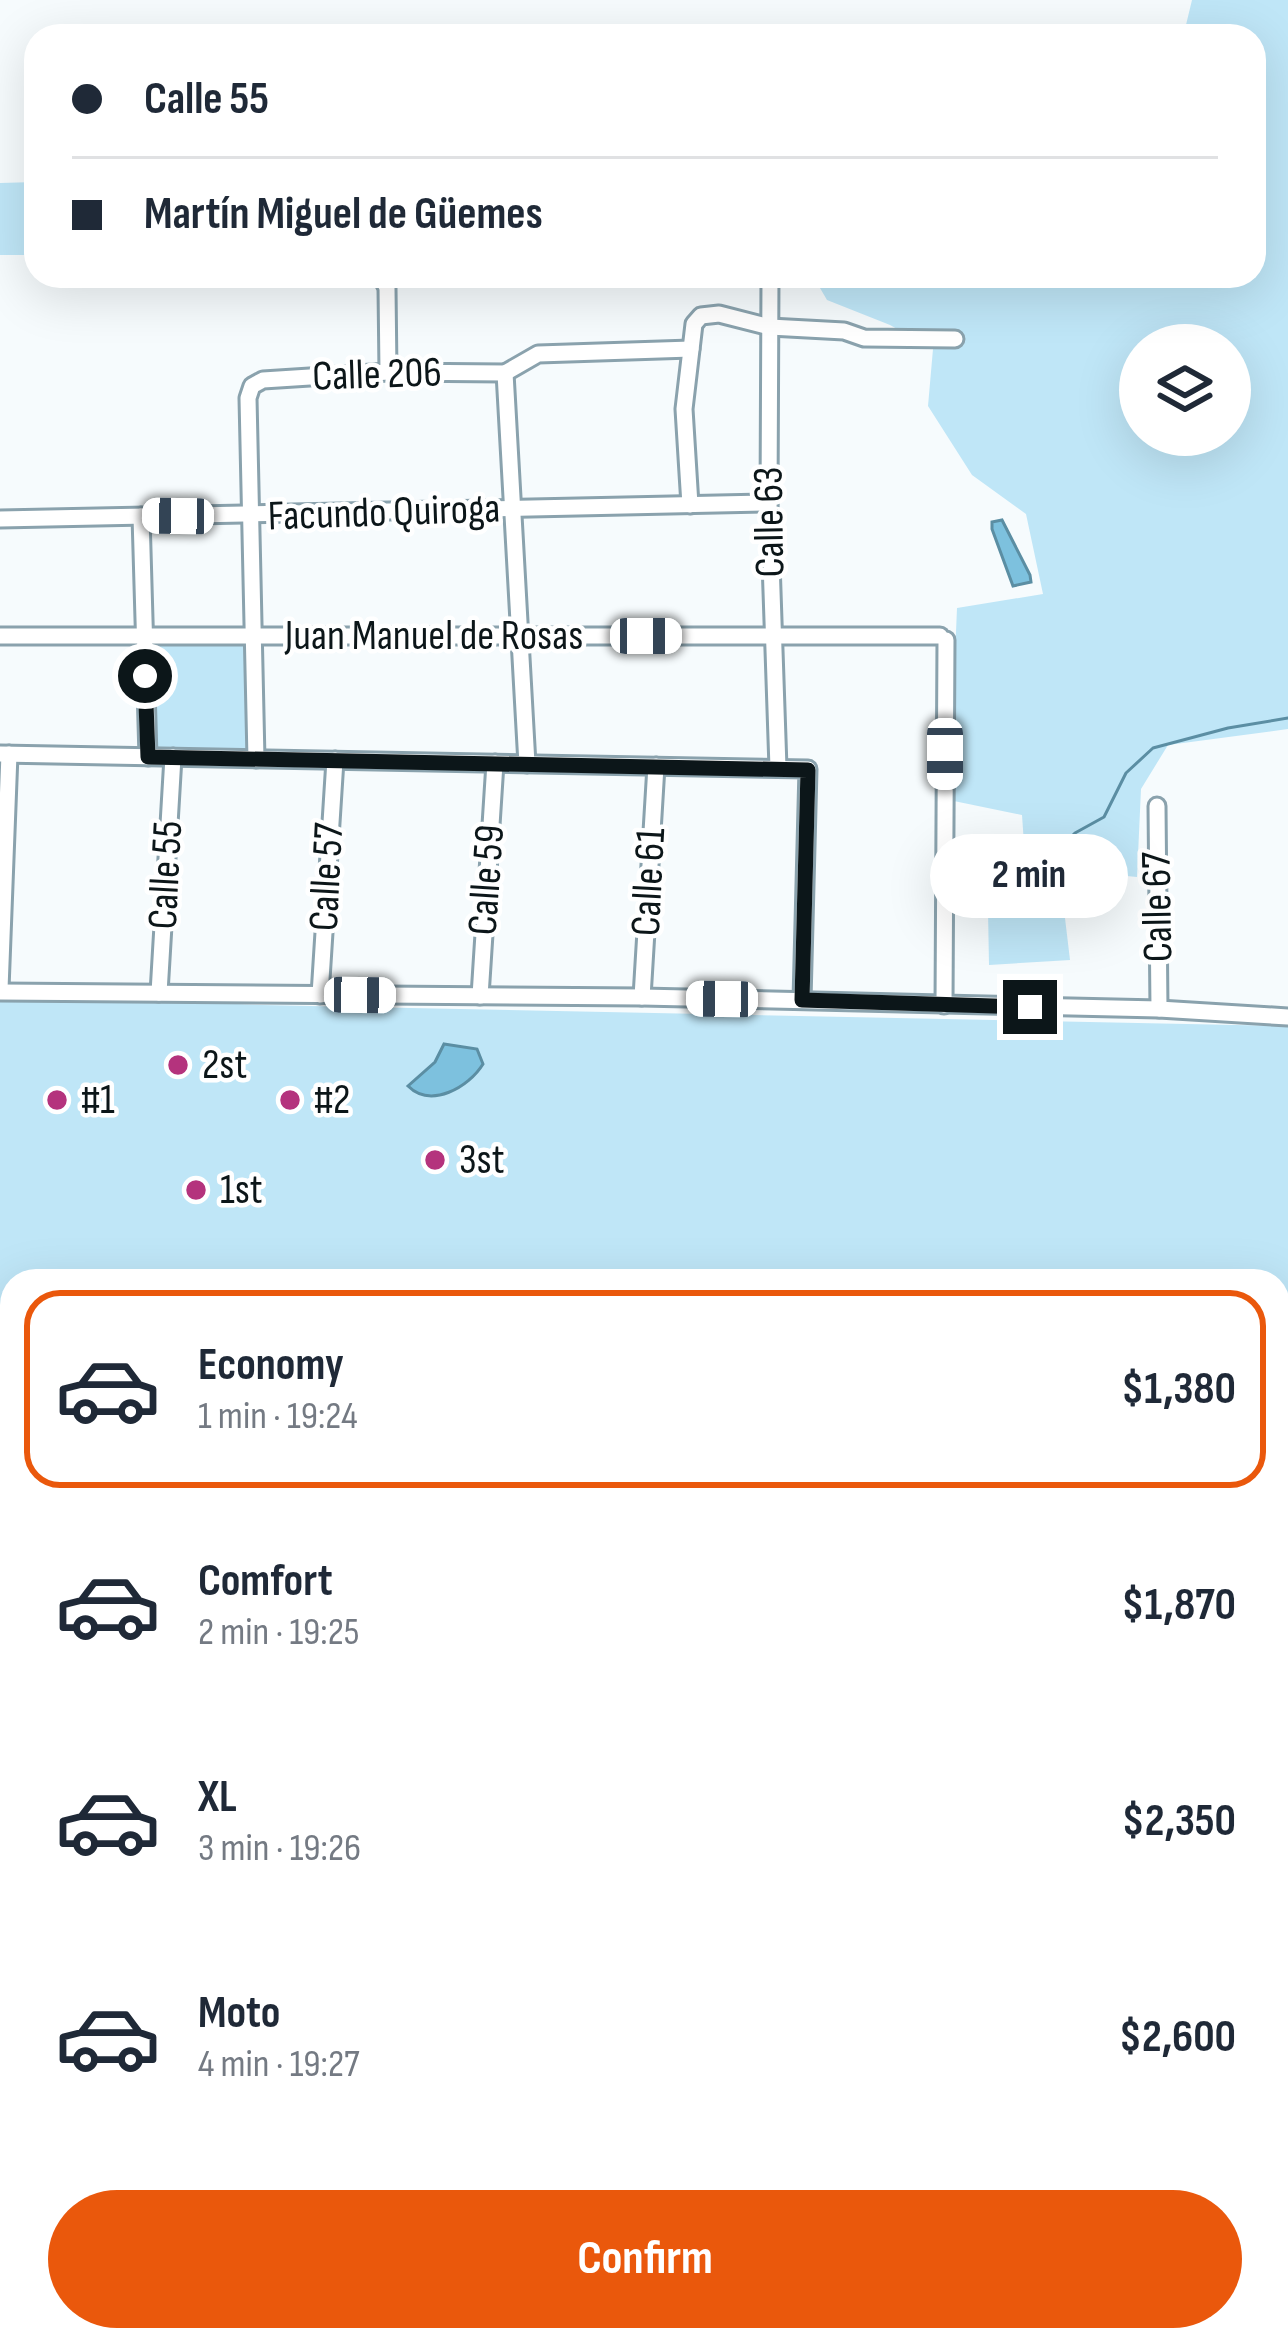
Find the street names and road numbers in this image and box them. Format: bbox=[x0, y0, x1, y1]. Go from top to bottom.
street label: Calle 206 bbox=[311, 347, 443, 403]
street label: Calle 63 bbox=[744, 466, 796, 578]
street label: Facundo Quiroga bbox=[267, 483, 501, 543]
street label: Juan Manuel de Rosas bbox=[284, 611, 583, 662]
street label: Calle 55 bbox=[138, 819, 194, 931]
street label: Calle 57 bbox=[299, 821, 355, 933]
street label: Calle 59 bbox=[458, 823, 516, 937]
street label: Calle 61 bbox=[621, 826, 677, 937]
street label: Calle 67 bbox=[1132, 851, 1184, 963]

